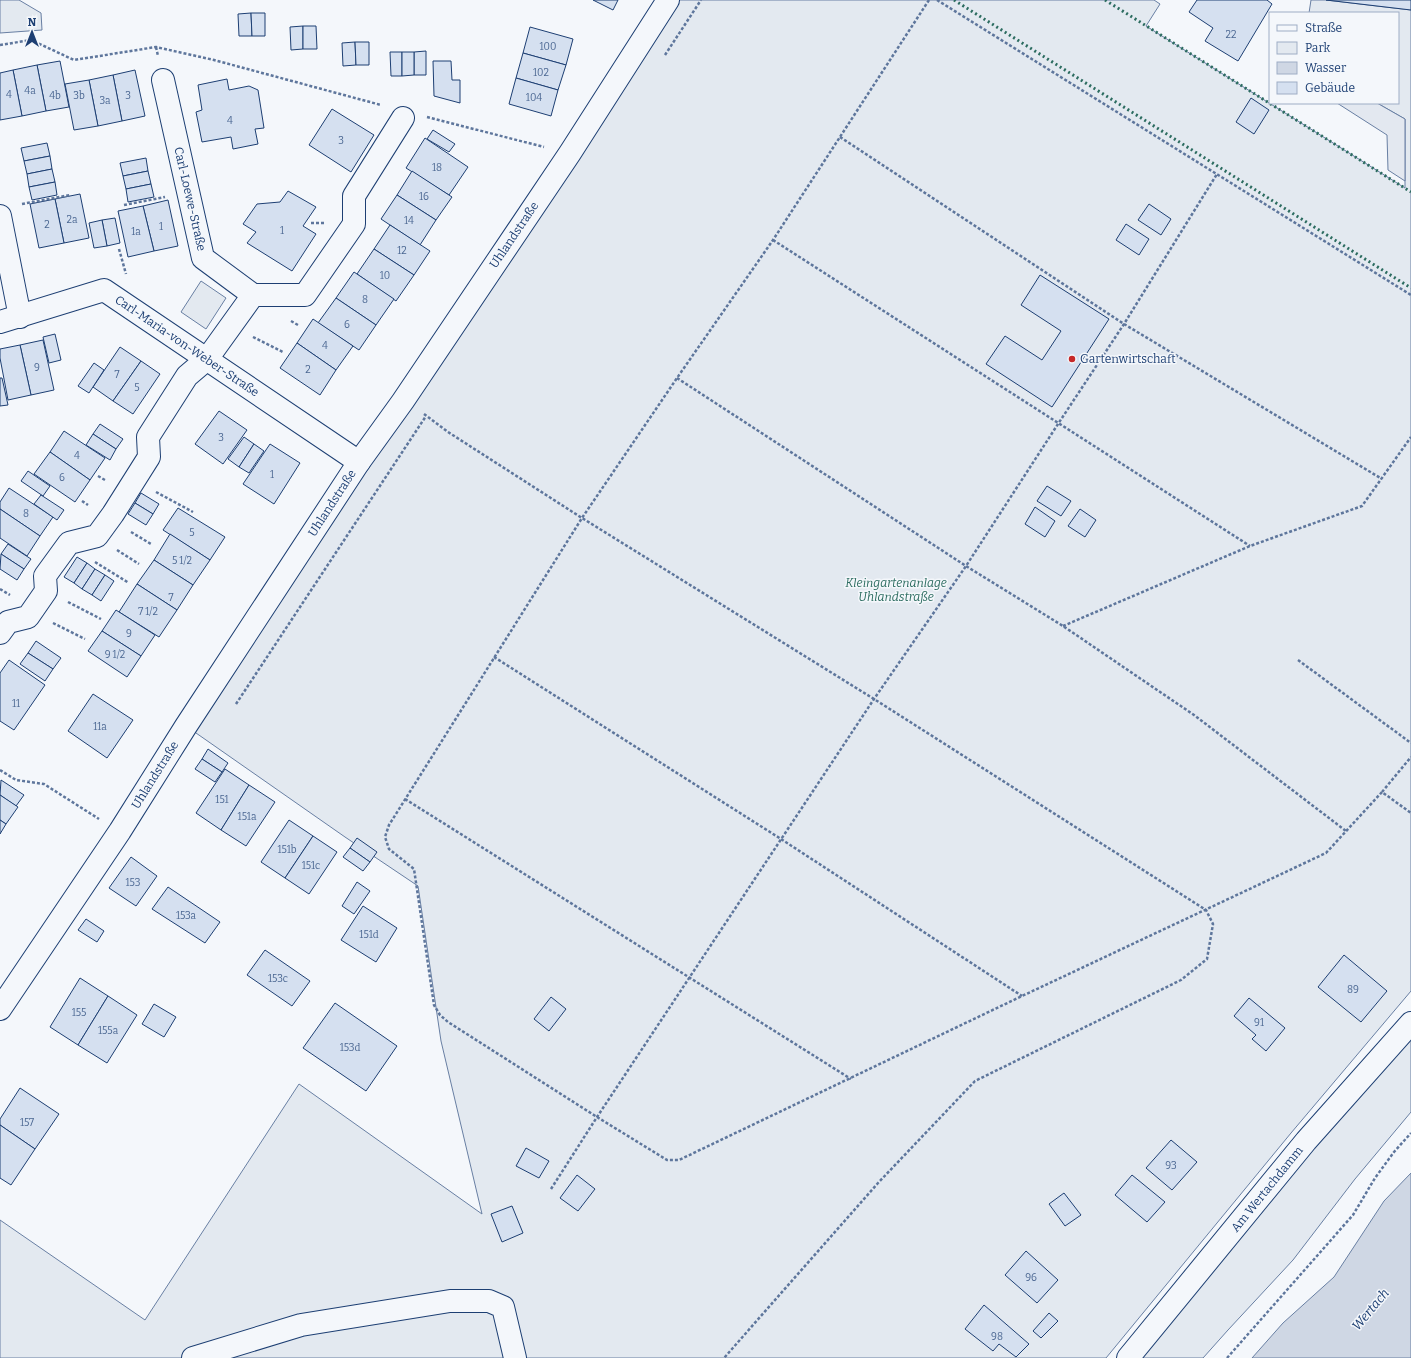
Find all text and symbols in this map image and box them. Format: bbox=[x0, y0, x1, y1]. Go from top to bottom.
north arrow bbox=[12, 12, 52, 52]
legend bbox=[1269, 12, 1399, 104]
text: N bbox=[28, 16, 37, 29]
text: Straße bbox=[1305, 21, 1342, 35]
house number: 22 bbox=[1226, 29, 1236, 41]
house number: 100 bbox=[540, 41, 556, 53]
text: Park bbox=[1305, 41, 1331, 55]
text: Wasser bbox=[1305, 61, 1347, 75]
house number: 102 bbox=[533, 67, 549, 79]
text: Gebäude bbox=[1305, 81, 1355, 95]
house number: 4a bbox=[24, 85, 36, 97]
house number: 4 bbox=[6, 89, 12, 101]
house number: 4b bbox=[49, 90, 61, 102]
house number: 3b bbox=[73, 90, 85, 102]
house number: 3 bbox=[125, 90, 131, 102]
house number: 104 bbox=[526, 92, 542, 104]
house number: 3a bbox=[100, 95, 111, 107]
house number: 4 bbox=[227, 115, 233, 127]
house number: 3 bbox=[338, 135, 344, 147]
street label: Carl-Loewe-Straße bbox=[171, 146, 209, 252]
house number: 18 bbox=[432, 162, 442, 174]
house number: 16 bbox=[419, 191, 429, 203]
street label: Uhlandstraße bbox=[487, 199, 541, 271]
house number: 2a bbox=[67, 214, 78, 226]
house number: 14 bbox=[404, 215, 414, 227]
house number: 2 bbox=[44, 219, 50, 231]
house number: 1 bbox=[159, 221, 163, 233]
house number: 1 bbox=[280, 225, 284, 237]
house number: 1a bbox=[131, 226, 141, 238]
house number: 12 bbox=[397, 245, 407, 257]
house number: 10 bbox=[380, 270, 390, 282]
street label: Carl-Maria-von-Weber-Straße bbox=[112, 293, 262, 399]
house number: 8 bbox=[362, 294, 368, 306]
house number: 6 bbox=[344, 319, 350, 331]
house number: 4 bbox=[322, 340, 328, 352]
place label: Gartenwirtschaft bbox=[1080, 352, 1176, 366]
marker: Gartenwirtschaft bbox=[1067, 354, 1077, 364]
house number: 9 bbox=[34, 362, 40, 374]
house number: 2 bbox=[305, 364, 311, 376]
house number: 7 bbox=[114, 369, 120, 381]
house number: 5 bbox=[134, 382, 140, 394]
house number: 3 bbox=[218, 432, 224, 444]
house number: 4 bbox=[74, 450, 80, 462]
street label: Uhlandstraße bbox=[305, 467, 359, 539]
house number: 1 bbox=[270, 469, 274, 481]
house number: 6 bbox=[59, 472, 65, 484]
house number: 8 bbox=[23, 508, 29, 520]
house number: 5 bbox=[189, 527, 195, 539]
house number: 5 1/2 bbox=[172, 555, 192, 567]
park label: Kleingartenanlage Uhlandstraße bbox=[845, 576, 947, 604]
house number: 7 bbox=[168, 592, 174, 604]
house number: 7 1/2 bbox=[138, 606, 158, 618]
house number: 9 bbox=[126, 628, 132, 640]
house number: 9 1/2 bbox=[105, 649, 125, 661]
house number: 11 bbox=[12, 698, 20, 710]
house number: 11a bbox=[93, 721, 107, 733]
street label: Uhlandstraße bbox=[129, 739, 181, 811]
house number: 151 bbox=[215, 794, 229, 806]
house number: 151a bbox=[238, 811, 257, 823]
house number: 151b bbox=[277, 844, 297, 856]
house number: 151c bbox=[302, 860, 320, 872]
house number: 153 bbox=[126, 877, 141, 889]
house number: 153a bbox=[176, 910, 197, 922]
house number: 151d bbox=[359, 929, 379, 941]
house number: 153c bbox=[268, 973, 288, 985]
house number: 89 bbox=[1347, 984, 1359, 996]
house number: 155 bbox=[72, 1007, 86, 1019]
house number: 91 bbox=[1254, 1017, 1264, 1029]
house number: 155a bbox=[98, 1025, 119, 1037]
house number: 153d bbox=[340, 1042, 360, 1054]
house number: 157 bbox=[20, 1117, 34, 1129]
street label: Am Wertachdamm bbox=[1228, 1143, 1306, 1235]
house number: 93 bbox=[1165, 1160, 1177, 1172]
house number: 96 bbox=[1025, 1272, 1037, 1284]
water label: Wertach bbox=[1349, 1286, 1392, 1333]
house number: 98 bbox=[991, 1331, 1003, 1343]

